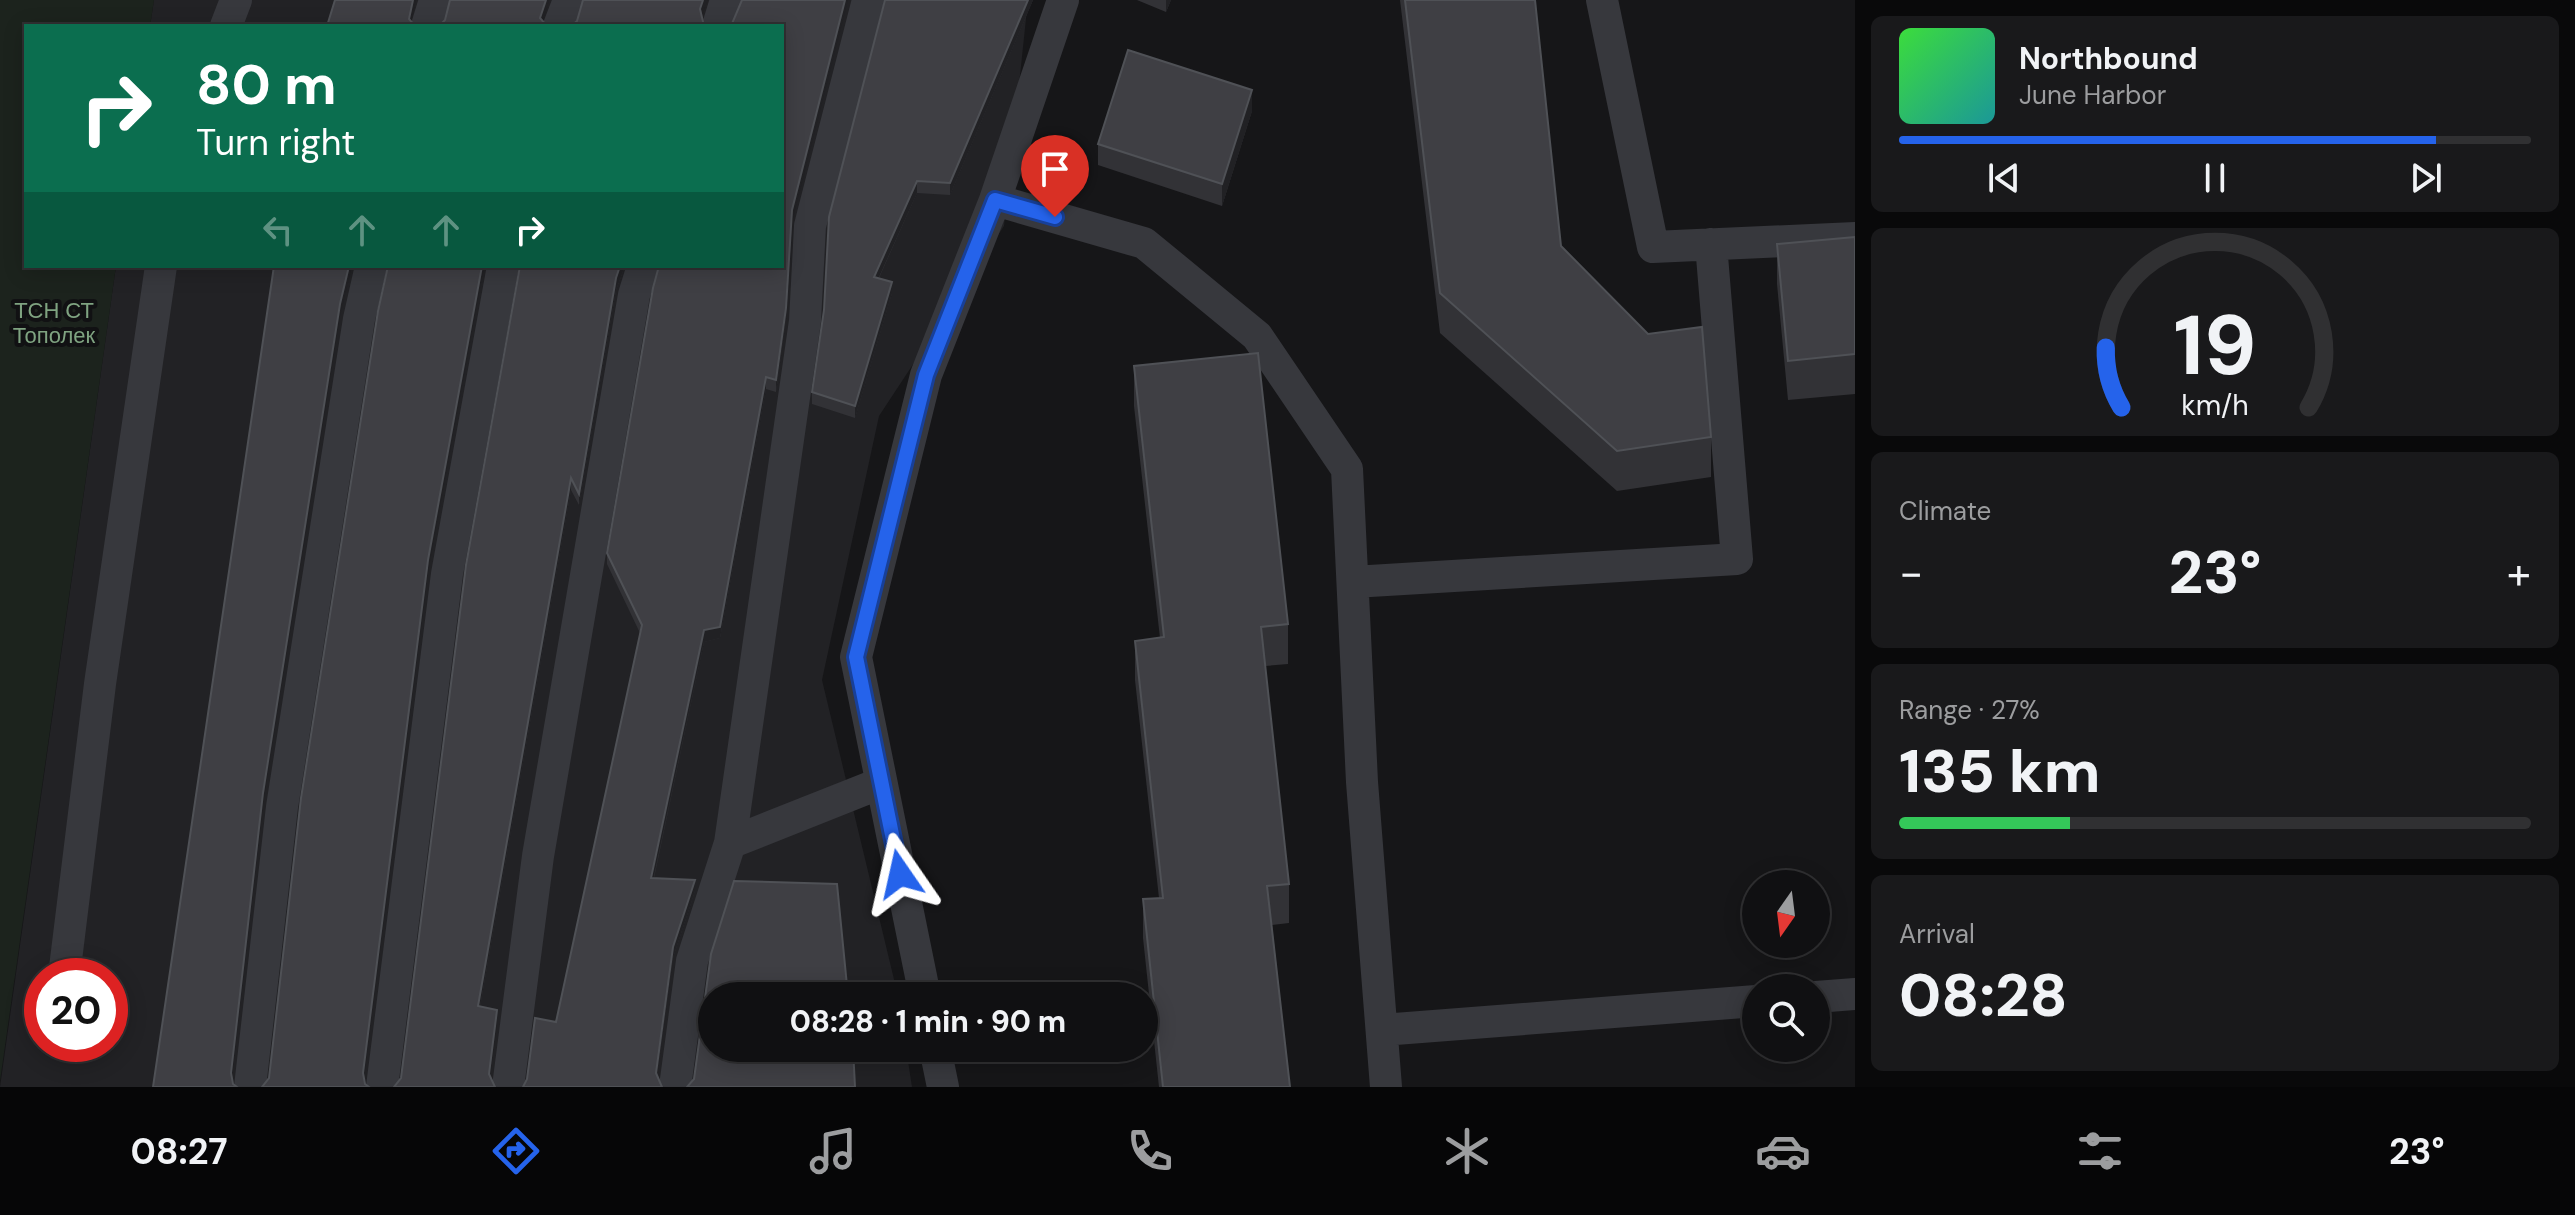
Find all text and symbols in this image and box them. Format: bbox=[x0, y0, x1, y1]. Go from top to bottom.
text: Northbound bbox=[2019, 39, 2198, 78]
text: 80 m bbox=[196, 48, 337, 121]
icon: right bbox=[64, 56, 168, 160]
text: June Harbor bbox=[2019, 78, 2166, 112]
text: Turn right bbox=[196, 119, 355, 166]
pin bbox=[1021, 135, 1089, 217]
icon: arrive bbox=[1033, 147, 1077, 191]
icon: previous bbox=[1982, 156, 2026, 200]
icon: pause bbox=[2193, 156, 2237, 200]
icon: next bbox=[2404, 156, 2448, 200]
icon: left bbox=[256, 208, 300, 252]
icon: ahead bbox=[340, 208, 384, 252]
icon: ahead bbox=[424, 208, 468, 252]
icon: right bbox=[508, 208, 552, 252]
text: 19 bbox=[2173, 290, 2257, 399]
park label: ТСН СТ Тополек bbox=[13, 296, 96, 350]
text: km/h bbox=[2181, 387, 2249, 424]
text: Climate bbox=[1899, 494, 1991, 528]
text: 23° bbox=[2169, 533, 2261, 612]
text: − bbox=[1899, 544, 1923, 602]
text: + bbox=[2507, 544, 2531, 602]
text: Range · 27% bbox=[1899, 693, 2040, 727]
text: 135 km bbox=[1899, 732, 2101, 811]
position arrow bbox=[858, 832, 942, 916]
north arrow bbox=[1742, 870, 1830, 958]
map controls bbox=[1742, 870, 1830, 1062]
text: Arrival bbox=[1899, 917, 1975, 951]
text: 08:28 bbox=[1899, 956, 2067, 1035]
speed limit sign: 20 bbox=[24, 958, 128, 1062]
button: search bbox=[1742, 974, 1830, 1062]
text: 08:28 · 1 min · 90 m bbox=[790, 1002, 1066, 1041]
icon: directions bbox=[488, 1123, 544, 1179]
icon: music bbox=[805, 1123, 861, 1179]
icon: phone bbox=[1122, 1123, 1178, 1179]
icon: climate bbox=[1439, 1123, 1495, 1179]
icon: car bbox=[1755, 1123, 1811, 1179]
icon: filters bbox=[2072, 1123, 2128, 1179]
text: 08:27 bbox=[130, 1128, 228, 1175]
text: 23° bbox=[2389, 1128, 2445, 1175]

